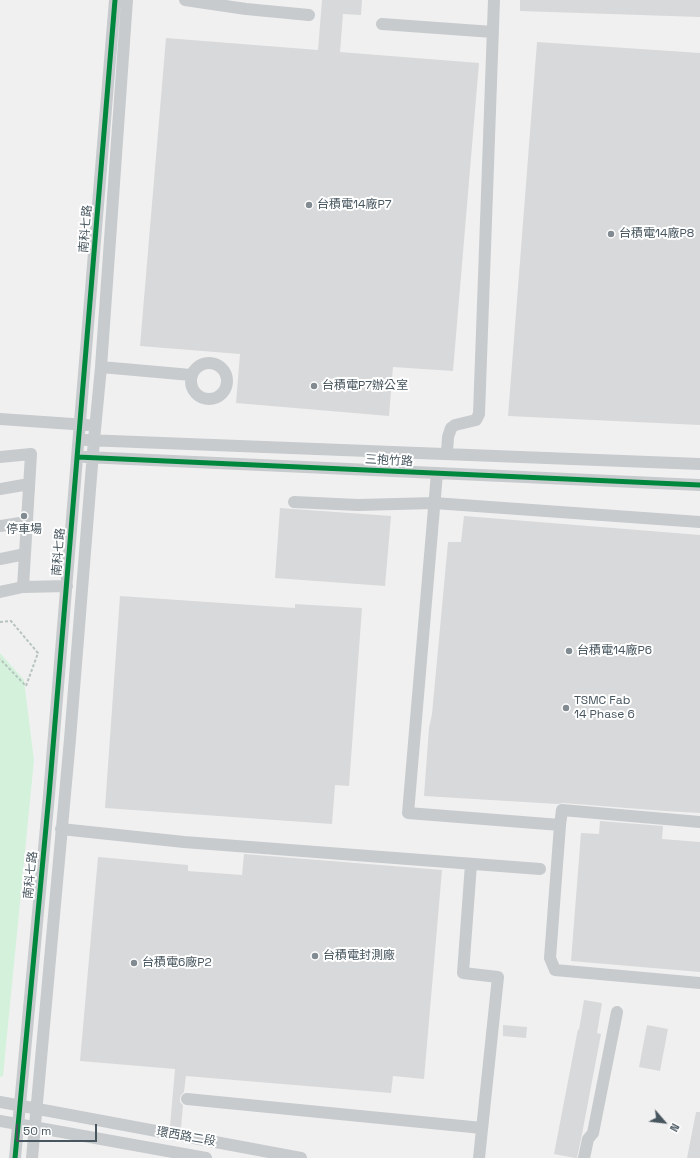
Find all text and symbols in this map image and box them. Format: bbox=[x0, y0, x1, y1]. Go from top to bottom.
place label: 台積電14廠P7 bbox=[317, 198, 391, 212]
marker: 台積電14廠P7 bbox=[304, 200, 314, 210]
street label: 南科七路 bbox=[77, 204, 95, 254]
place label: 台積電14廠P8 bbox=[619, 227, 694, 241]
marker: 台積電14廠P8 bbox=[606, 229, 616, 239]
place label: 台積電P7辦公室 bbox=[322, 379, 408, 393]
marker: 台積電P7辦公室 bbox=[309, 381, 319, 391]
street label: 三抱竹路 bbox=[365, 453, 413, 469]
marker: 停車場 bbox=[19, 511, 29, 521]
place label: 停車場 bbox=[6, 523, 42, 537]
street label: 南科七路 bbox=[50, 527, 68, 577]
place label: 台積電14廠P6 bbox=[577, 644, 652, 658]
marker: 台積電14廠P6 bbox=[564, 646, 574, 656]
place label: TSMC Fab 14 Phase 6 bbox=[574, 694, 635, 722]
marker: TSMC Fab 14 Phase 6 bbox=[561, 703, 571, 713]
street label: 南科七路 bbox=[21, 850, 41, 900]
place label: 台積電封測廠 bbox=[323, 949, 395, 963]
marker: 台積電封測廠 bbox=[310, 951, 320, 961]
place label: 台積電6廠P2 bbox=[142, 956, 212, 970]
marker: 台積電6廠P2 bbox=[129, 958, 139, 968]
north arrow bbox=[644, 1102, 684, 1142]
scale bar bbox=[18, 1116, 99, 1142]
text: N bbox=[667, 1121, 683, 1134]
text: 50 m bbox=[23, 1123, 51, 1139]
street label: 環西路二段 bbox=[155, 1125, 217, 1149]

